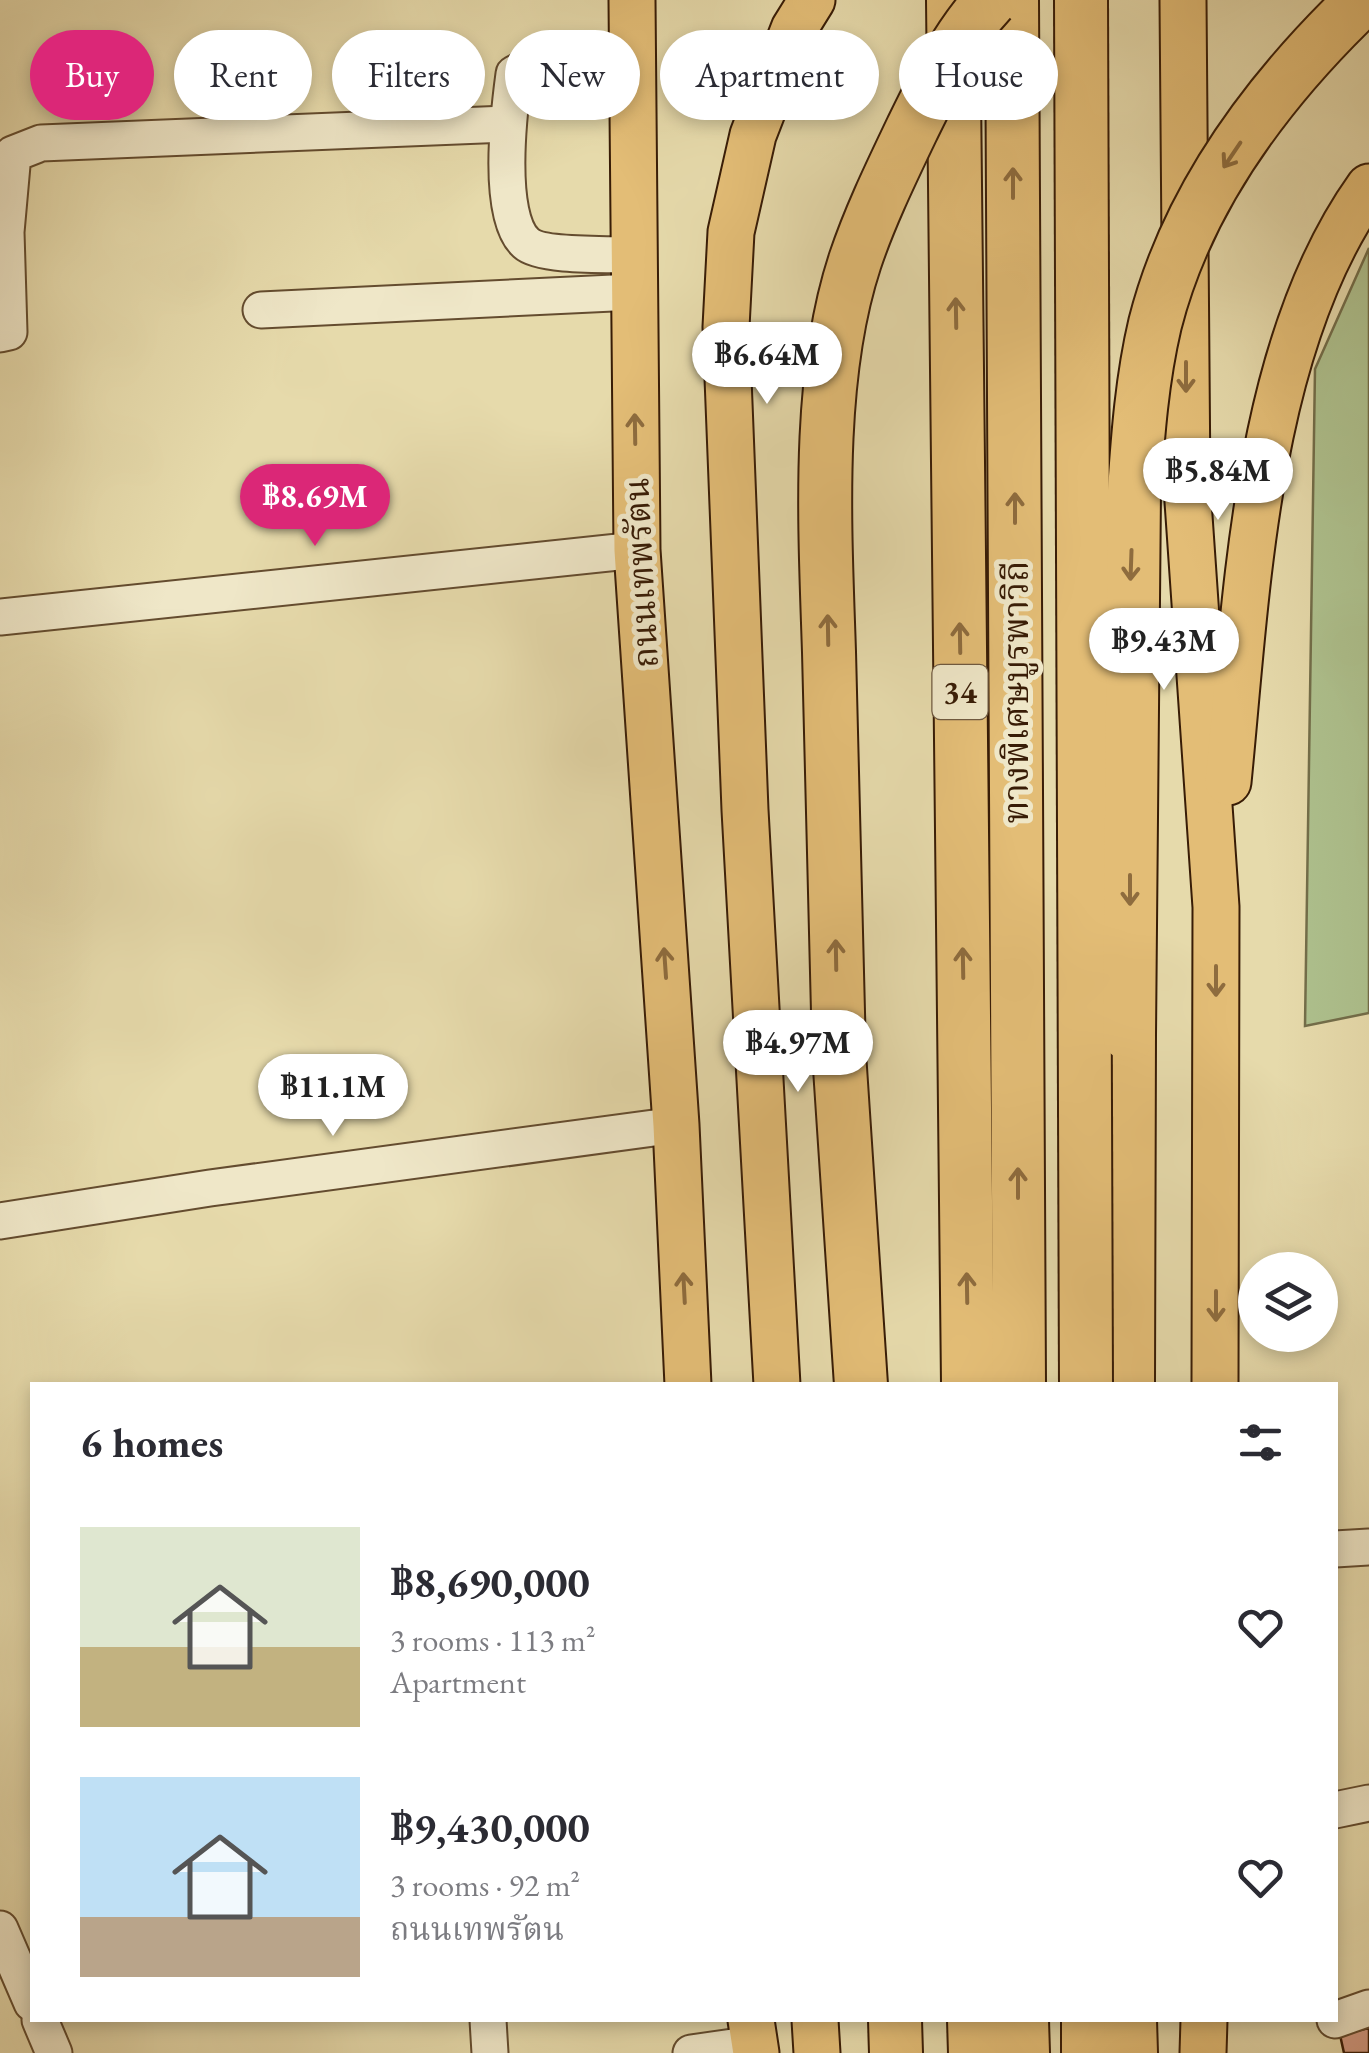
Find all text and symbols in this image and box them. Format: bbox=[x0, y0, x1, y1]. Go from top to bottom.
chip: Buy bbox=[30, 30, 154, 120]
chip: Rent bbox=[174, 30, 312, 120]
chip: Filters bbox=[332, 30, 485, 120]
chip: New bbox=[505, 30, 640, 120]
chip: Apartment bbox=[660, 30, 879, 120]
chip: House bbox=[899, 30, 1058, 120]
one-way arrow bbox=[1222, 140, 1243, 168]
one-way arrow bbox=[1004, 167, 1022, 200]
one-way arrow bbox=[947, 297, 966, 329]
pin: ฿6.64M bbox=[686, 322, 848, 407]
text: ฿6.64M bbox=[714, 333, 820, 375]
one-way arrow bbox=[1176, 360, 1196, 393]
one-way arrow bbox=[626, 414, 645, 446]
pin: ฿5.84M bbox=[1137, 438, 1299, 523]
text: ฿5.84M bbox=[1165, 449, 1271, 491]
pin: ฿8.69M bbox=[234, 464, 396, 549]
text: ฿8.69M bbox=[262, 475, 368, 517]
street label: ถนนเทพรัตน bbox=[613, 477, 668, 669]
one-way arrow bbox=[1006, 492, 1024, 524]
one-way arrow bbox=[1122, 549, 1141, 581]
street label: ทางพิเศษบูรพาวิถี bbox=[993, 561, 1039, 823]
pin: ฿9.43M bbox=[1083, 608, 1245, 693]
one-way arrow bbox=[818, 615, 837, 647]
text: ฿9.43M bbox=[1111, 619, 1217, 661]
one-way arrow bbox=[950, 622, 970, 654]
road number: 34 bbox=[932, 665, 988, 719]
one-way arrow bbox=[1120, 874, 1140, 906]
one-way arrow bbox=[827, 940, 846, 972]
one-way arrow bbox=[954, 947, 972, 980]
one-way arrow bbox=[655, 948, 674, 980]
one-way arrow bbox=[1206, 964, 1226, 997]
pin: ฿4.97M bbox=[717, 1010, 879, 1095]
text: ฿4.97M bbox=[745, 1021, 851, 1063]
pin: ฿11.1M bbox=[252, 1054, 414, 1139]
text: ฿11.1M bbox=[280, 1065, 386, 1107]
one-way arrow bbox=[1008, 1167, 1028, 1200]
map controls bbox=[1238, 1252, 1338, 1352]
button: layers bbox=[1238, 1252, 1338, 1352]
one-way arrow bbox=[674, 1272, 693, 1304]
one-way arrow bbox=[957, 1272, 976, 1304]
one-way arrow bbox=[1206, 1290, 1226, 1322]
text: 6 homes bbox=[80, 1415, 223, 1470]
icon: filters bbox=[1233, 1415, 1288, 1470]
text: ฿8,690,000 bbox=[390, 1555, 590, 1610]
icon: home bbox=[160, 1567, 280, 1687]
icon: heart bbox=[1233, 1600, 1288, 1655]
text: 3 rooms · 113 m² bbox=[390, 1619, 596, 1661]
text: Apartment bbox=[390, 1661, 526, 1703]
text: ฿9,430,000 bbox=[390, 1800, 590, 1855]
icon: home bbox=[160, 1817, 280, 1937]
icon: heart bbox=[1233, 1850, 1288, 1905]
text: 3 rooms · 92 m² bbox=[390, 1864, 580, 1906]
text: ถนนเทพรัตน bbox=[390, 1908, 564, 1950]

